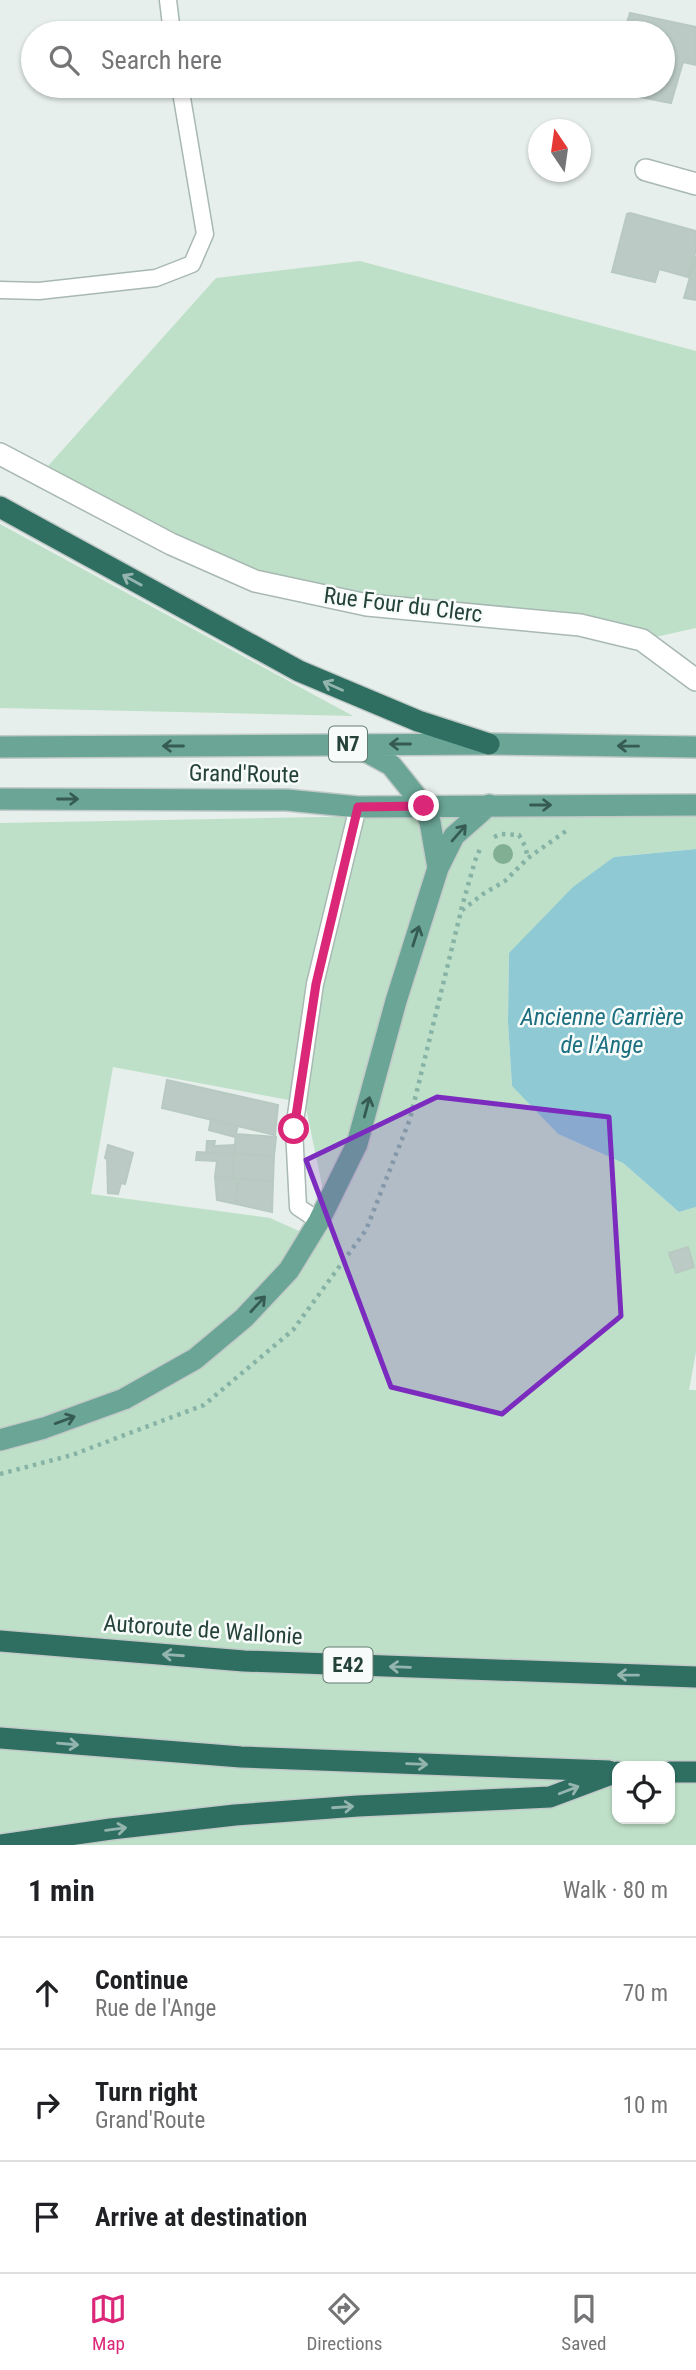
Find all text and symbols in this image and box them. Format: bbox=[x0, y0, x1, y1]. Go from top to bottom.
search box bbox=[21, 21, 675, 98]
icon: search bbox=[45, 41, 83, 79]
text: Search here bbox=[101, 45, 222, 75]
north arrow bbox=[528, 119, 591, 182]
one-way arrow bbox=[122, 573, 142, 587]
street label: Rue Four du Clerc bbox=[322, 582, 484, 628]
one-way arrow bbox=[323, 679, 344, 692]
road number: N7 bbox=[329, 726, 367, 762]
one-way arrow bbox=[389, 737, 412, 751]
one-way arrow bbox=[162, 739, 185, 752]
one-way arrow bbox=[617, 739, 640, 753]
street label: Grand'Route bbox=[189, 760, 299, 788]
route end bbox=[408, 790, 439, 821]
one-way arrow bbox=[56, 792, 79, 806]
one-way arrow bbox=[529, 798, 552, 812]
one-way arrow bbox=[451, 824, 467, 842]
one-way arrow bbox=[411, 925, 424, 947]
water label: Ancienne Carrière de l'Ange bbox=[519, 1003, 684, 1059]
one-way arrow bbox=[361, 1096, 374, 1119]
route start bbox=[278, 1113, 309, 1144]
one-way arrow bbox=[249, 1295, 266, 1312]
one-way arrow bbox=[54, 1413, 76, 1425]
street label: Autoroute de Wallonie bbox=[102, 1610, 304, 1650]
one-way arrow bbox=[162, 1648, 185, 1661]
road number: E42 bbox=[324, 1648, 372, 1682]
one-way arrow bbox=[389, 1660, 412, 1673]
one-way arrow bbox=[617, 1669, 640, 1682]
one-way arrow bbox=[56, 1738, 79, 1751]
one-way arrow bbox=[406, 1757, 429, 1770]
map controls bbox=[612, 1761, 675, 1824]
button: locate bbox=[612, 1761, 675, 1824]
one-way arrow bbox=[557, 1783, 579, 1795]
one-way arrow bbox=[331, 1800, 353, 1813]
one-way arrow bbox=[104, 1822, 127, 1835]
text: 1 min bbox=[28, 1873, 95, 1908]
text: Walk · 80 m bbox=[563, 1877, 668, 1904]
text: Continue bbox=[95, 1965, 188, 1995]
icon: ahead bbox=[28, 1974, 66, 2012]
text: 70 m bbox=[623, 1980, 668, 2007]
text: Rue de l'Ange bbox=[95, 1995, 216, 2022]
text: Turn right bbox=[95, 2077, 197, 2107]
icon: right bbox=[28, 2086, 66, 2124]
text: 10 m bbox=[623, 2092, 668, 2119]
text: Grand'Route bbox=[95, 2107, 205, 2134]
icon: arrive bbox=[28, 2198, 66, 2236]
text: Arrive at destination bbox=[95, 2202, 307, 2232]
tab: Map bbox=[89, 2290, 127, 2355]
tab: Directions bbox=[306, 2290, 382, 2355]
tab: Saved bbox=[561, 2290, 607, 2355]

